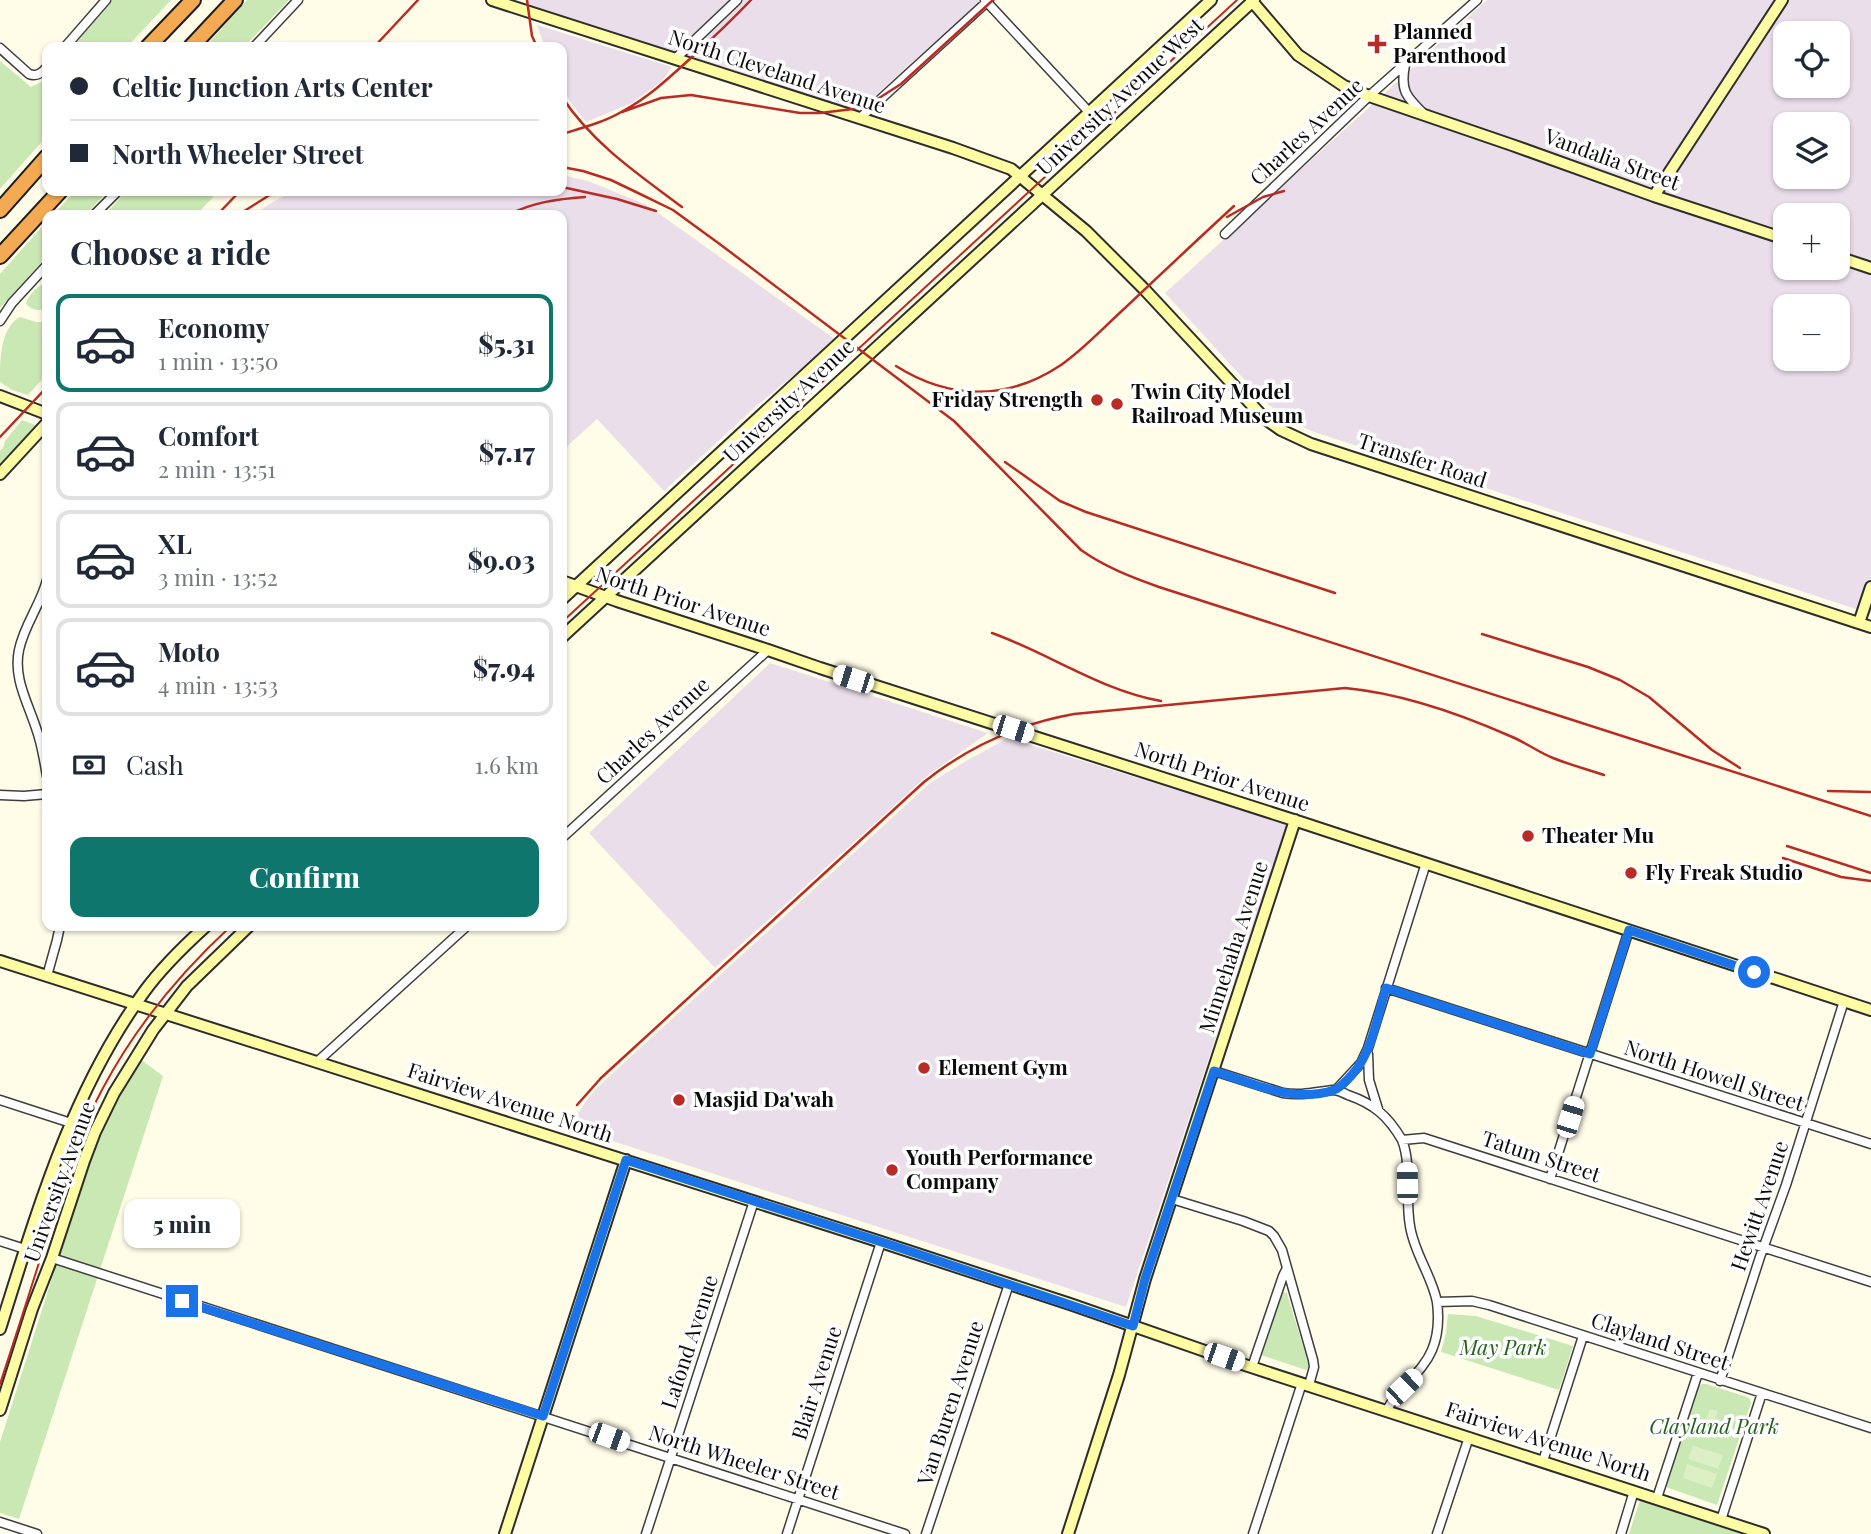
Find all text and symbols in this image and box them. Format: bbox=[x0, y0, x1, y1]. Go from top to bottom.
street label: University Avenue West bbox=[1029, 10, 1209, 180]
place label: Planned Parenthood bbox=[1393, 16, 1507, 68]
map controls bbox=[1773, 21, 1850, 371]
button: locate bbox=[1773, 21, 1850, 98]
street label: North Cleveland Avenue bbox=[665, 22, 890, 118]
marker: Planned Parenthood bbox=[1367, 34, 1387, 54]
text: Celtic Junction Arts Center bbox=[112, 69, 433, 104]
street label: Charles Avenue bbox=[1243, 71, 1369, 190]
button: layers bbox=[1773, 112, 1850, 189]
street label: Vandalia Street bbox=[1540, 120, 1685, 196]
text: North Wheeler Street bbox=[112, 136, 364, 171]
button: + bbox=[1773, 203, 1850, 280]
text: Choose a ride bbox=[70, 230, 271, 273]
button: − bbox=[1773, 294, 1850, 371]
text: Economy bbox=[158, 310, 269, 345]
icon: car bbox=[74, 312, 137, 375]
text: $5.31 bbox=[478, 326, 535, 361]
street label: University Avenue bbox=[716, 331, 859, 468]
text: 1 min · 13:50 bbox=[158, 345, 279, 376]
place label: Twin City Model Railroad Museum bbox=[1131, 376, 1303, 428]
place label: Friday Strength bbox=[932, 384, 1083, 412]
marker: Friday Strength bbox=[1089, 392, 1105, 408]
marker: Twin City Model Railroad Museum bbox=[1109, 396, 1125, 412]
text: Comfort bbox=[158, 418, 259, 453]
icon: car bbox=[74, 420, 137, 483]
street label: Transfer Road bbox=[1355, 425, 1491, 493]
text: $7.17 bbox=[479, 434, 535, 469]
text: 2 min · 13:51 bbox=[158, 453, 276, 484]
text: XL bbox=[158, 526, 192, 561]
icon: car bbox=[74, 528, 137, 591]
text: $9.03 bbox=[468, 542, 535, 577]
street label: North Prior Avenue bbox=[593, 559, 775, 642]
text: 3 min · 13:52 bbox=[158, 561, 278, 592]
text: Moto bbox=[158, 634, 220, 669]
icon: car bbox=[74, 636, 137, 699]
text: $7.94 bbox=[473, 650, 535, 685]
car bbox=[830, 663, 877, 695]
text: 4 min · 13:53 bbox=[158, 669, 278, 700]
street label: Charles Avenue bbox=[589, 670, 715, 789]
car bbox=[990, 713, 1037, 745]
street label: North Prior Avenue bbox=[1132, 734, 1314, 817]
icon: cash bbox=[70, 746, 108, 784]
text: Cash bbox=[126, 747, 184, 782]
text: 1.6 km bbox=[475, 749, 539, 780]
place label: Theater Mu bbox=[1542, 820, 1654, 848]
marker: Theater Mu bbox=[1520, 828, 1536, 844]
button: Confirm bbox=[70, 837, 539, 917]
street label: Minnehaha Avenue bbox=[1191, 857, 1273, 1036]
place label: Fly Freak Studio bbox=[1645, 857, 1803, 885]
marker: Fly Freak Studio bbox=[1623, 865, 1639, 881]
route start bbox=[1738, 956, 1770, 988]
street label: North Howell Street bbox=[1621, 1032, 1809, 1117]
place label: Element Gym bbox=[938, 1052, 1068, 1080]
street label: Fairview Avenue North bbox=[404, 1055, 617, 1148]
marker: Element Gym bbox=[916, 1060, 932, 1076]
place label: Masjid Da'wah bbox=[693, 1084, 834, 1112]
marker: Masjid Da'wah bbox=[671, 1092, 687, 1108]
car bbox=[1554, 1094, 1587, 1140]
street label: University Avenue bbox=[16, 1097, 100, 1266]
street label: Tatum Street bbox=[1479, 1123, 1605, 1188]
street label: Hewitt Avenue bbox=[1723, 1137, 1793, 1274]
place label: Youth Performance Company bbox=[905, 1142, 1093, 1194]
marker: Youth Performance Company bbox=[884, 1162, 900, 1178]
car bbox=[1397, 1162, 1418, 1204]
callout: 5 min bbox=[124, 1200, 240, 1248]
text: 5 min bbox=[153, 1208, 211, 1239]
street label: Lafond Avenue bbox=[653, 1271, 723, 1412]
route end bbox=[166, 1285, 198, 1317]
street label: Clayland Street bbox=[1588, 1305, 1734, 1376]
street label: Van Buren Avenue bbox=[909, 1317, 989, 1489]
street label: Blair Avenue bbox=[784, 1322, 847, 1443]
park label: May Park bbox=[1459, 1332, 1547, 1360]
car bbox=[1201, 1340, 1248, 1374]
car bbox=[1382, 1365, 1427, 1409]
street label: Fairview Avenue North bbox=[1442, 1394, 1655, 1487]
park label: Clayland Park bbox=[1649, 1411, 1779, 1439]
street label: North Wheeler Street bbox=[646, 1417, 844, 1505]
car bbox=[586, 1420, 633, 1454]

